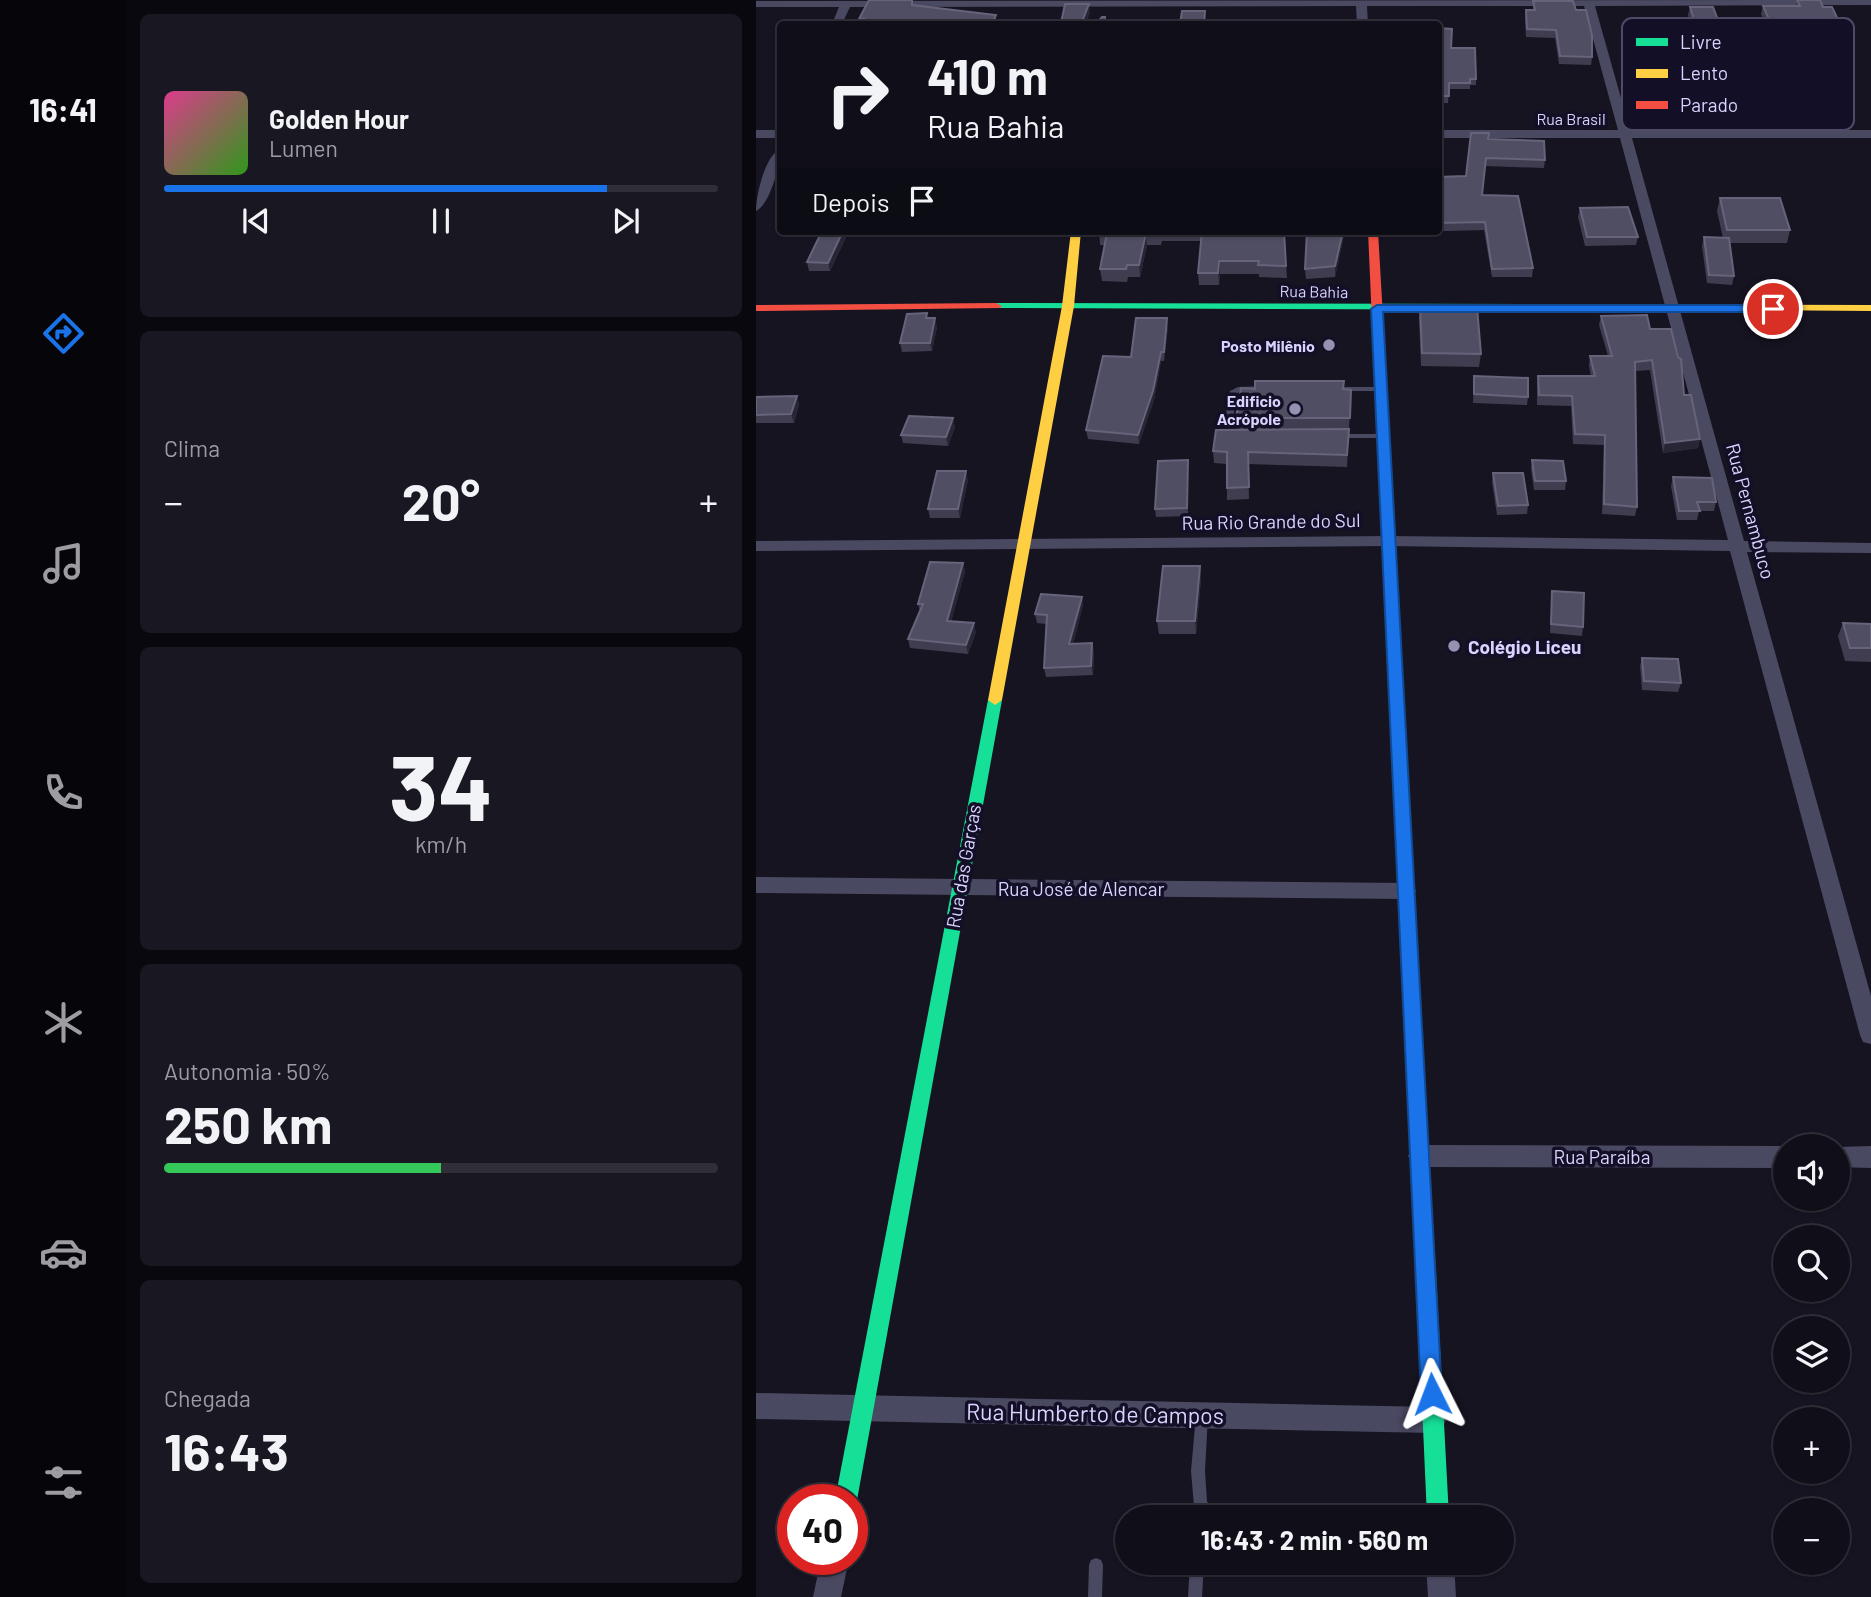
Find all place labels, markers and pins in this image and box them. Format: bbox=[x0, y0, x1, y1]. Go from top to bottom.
pin bbox=[1743, 279, 1803, 339]
place label: Posto Milênio bbox=[1221, 336, 1315, 355]
marker: Posto Milênio bbox=[1321, 337, 1337, 353]
place label: Edificio Acrópole bbox=[1217, 391, 1281, 428]
marker: Edificio Acrópole bbox=[1287, 401, 1303, 417]
place label: Colégio Liceu bbox=[1468, 635, 1581, 658]
marker: Colégio Liceu bbox=[1446, 638, 1462, 654]

